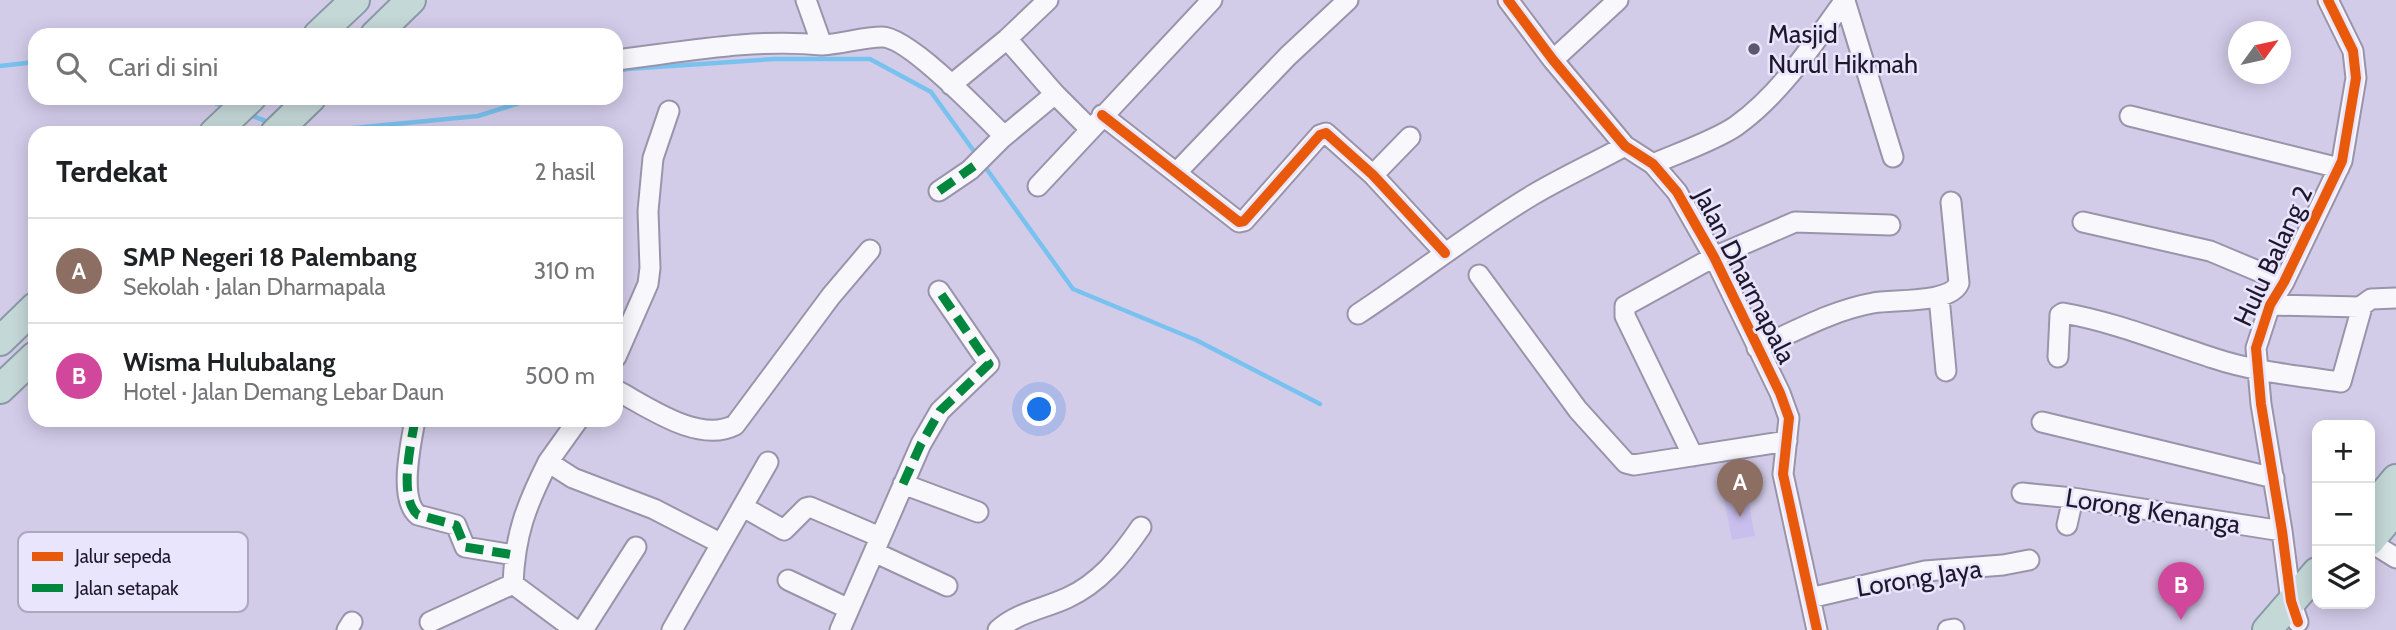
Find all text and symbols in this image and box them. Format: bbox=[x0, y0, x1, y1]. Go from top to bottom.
place label: Masjid Nurul Hikmah bbox=[1768, 18, 1918, 80]
north arrow bbox=[2228, 21, 2291, 84]
search box bbox=[28, 28, 623, 105]
marker: Masjid Nurul Hikmah bbox=[1746, 41, 1762, 57]
icon: search bbox=[52, 48, 90, 86]
text: Cari di sini bbox=[108, 51, 218, 83]
text: Terdekat bbox=[56, 153, 168, 190]
text: 2 hasil bbox=[534, 158, 595, 186]
street label: Hulu Balang 2 bbox=[2227, 181, 2319, 331]
street label: Jalan Dharmapala bbox=[1687, 182, 1803, 369]
text: SMP Negeri 18 Palembang bbox=[123, 241, 416, 273]
text: A bbox=[72, 257, 86, 285]
text: 310 m bbox=[534, 257, 595, 285]
text: Sekolah · Jalan Dharmapala bbox=[123, 273, 385, 301]
text: Wisma Hulubalang bbox=[123, 346, 336, 378]
text: B bbox=[72, 362, 86, 390]
text: 500 m bbox=[525, 362, 595, 390]
text: Hotel · Jalan Demang Lebar Daun bbox=[123, 378, 444, 406]
your location bbox=[1022, 392, 1056, 426]
map controls bbox=[2312, 420, 2375, 609]
button: + bbox=[2312, 420, 2375, 483]
pin: A bbox=[1717, 459, 1763, 517]
street label: Lorong Kenanga bbox=[2063, 481, 2243, 541]
button: − bbox=[2312, 483, 2375, 546]
legend bbox=[18, 532, 248, 612]
text: Jalur sepeda bbox=[74, 545, 171, 568]
button: layers bbox=[2312, 546, 2375, 609]
street label: Lorong Jaya bbox=[1854, 552, 1984, 604]
pin: B bbox=[2158, 562, 2204, 620]
text: Jalan setapak bbox=[74, 577, 179, 600]

